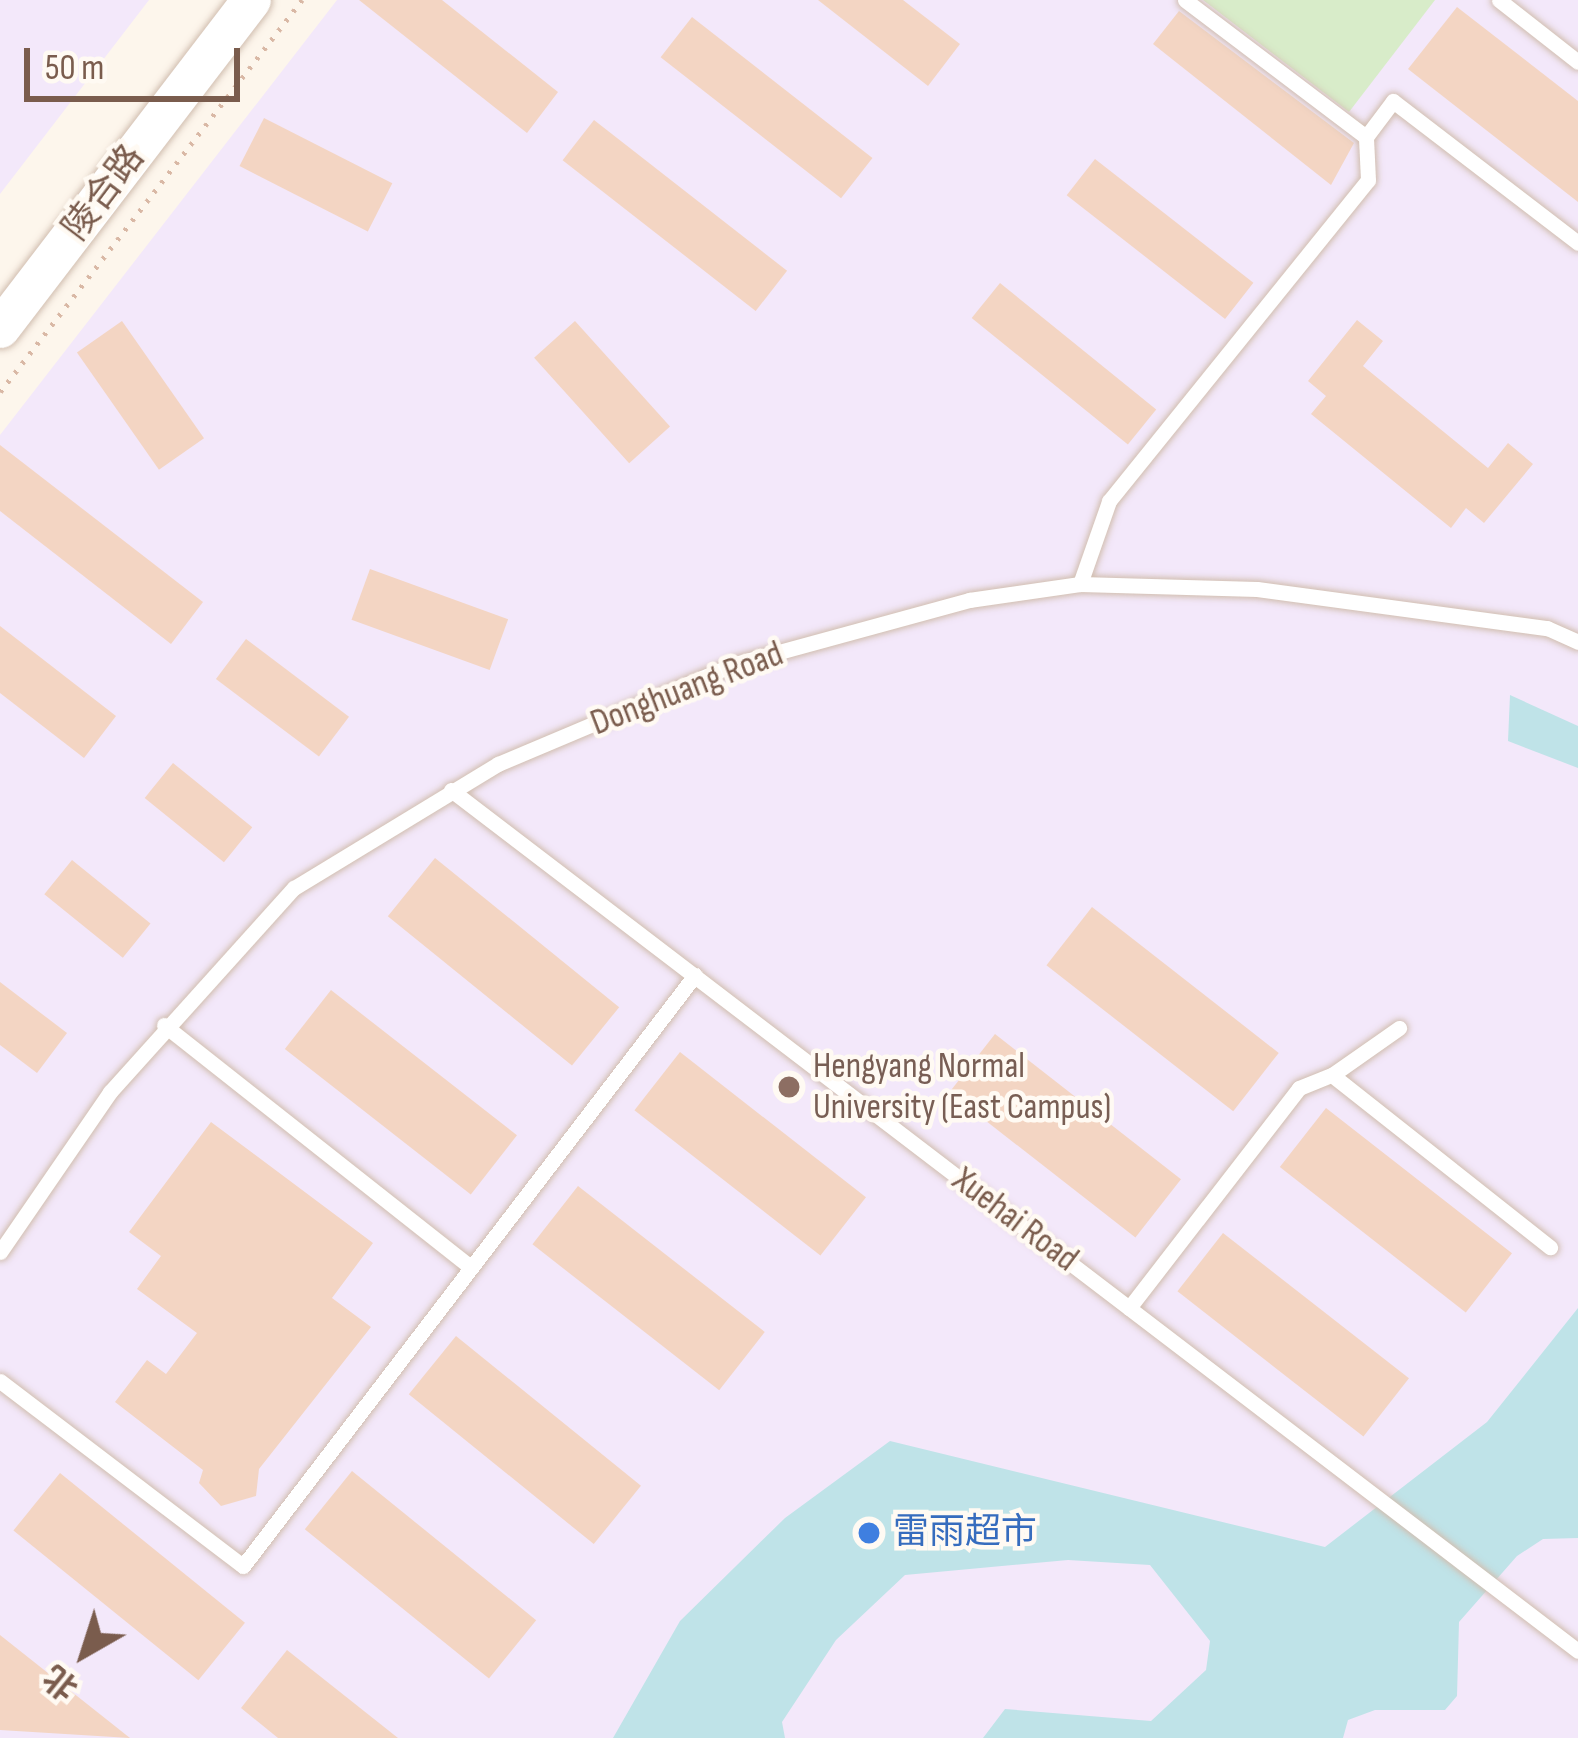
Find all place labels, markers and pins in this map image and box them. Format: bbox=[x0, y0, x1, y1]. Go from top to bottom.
place label: Hengyang Normal University (East Campus) bbox=[813, 1044, 1111, 1129]
marker: Hengyang Normal University (East Campus) bbox=[776, 1074, 802, 1100]
place label: 雷雨超市 bbox=[893, 1511, 1037, 1555]
marker: 雷雨超市 bbox=[856, 1520, 882, 1546]

